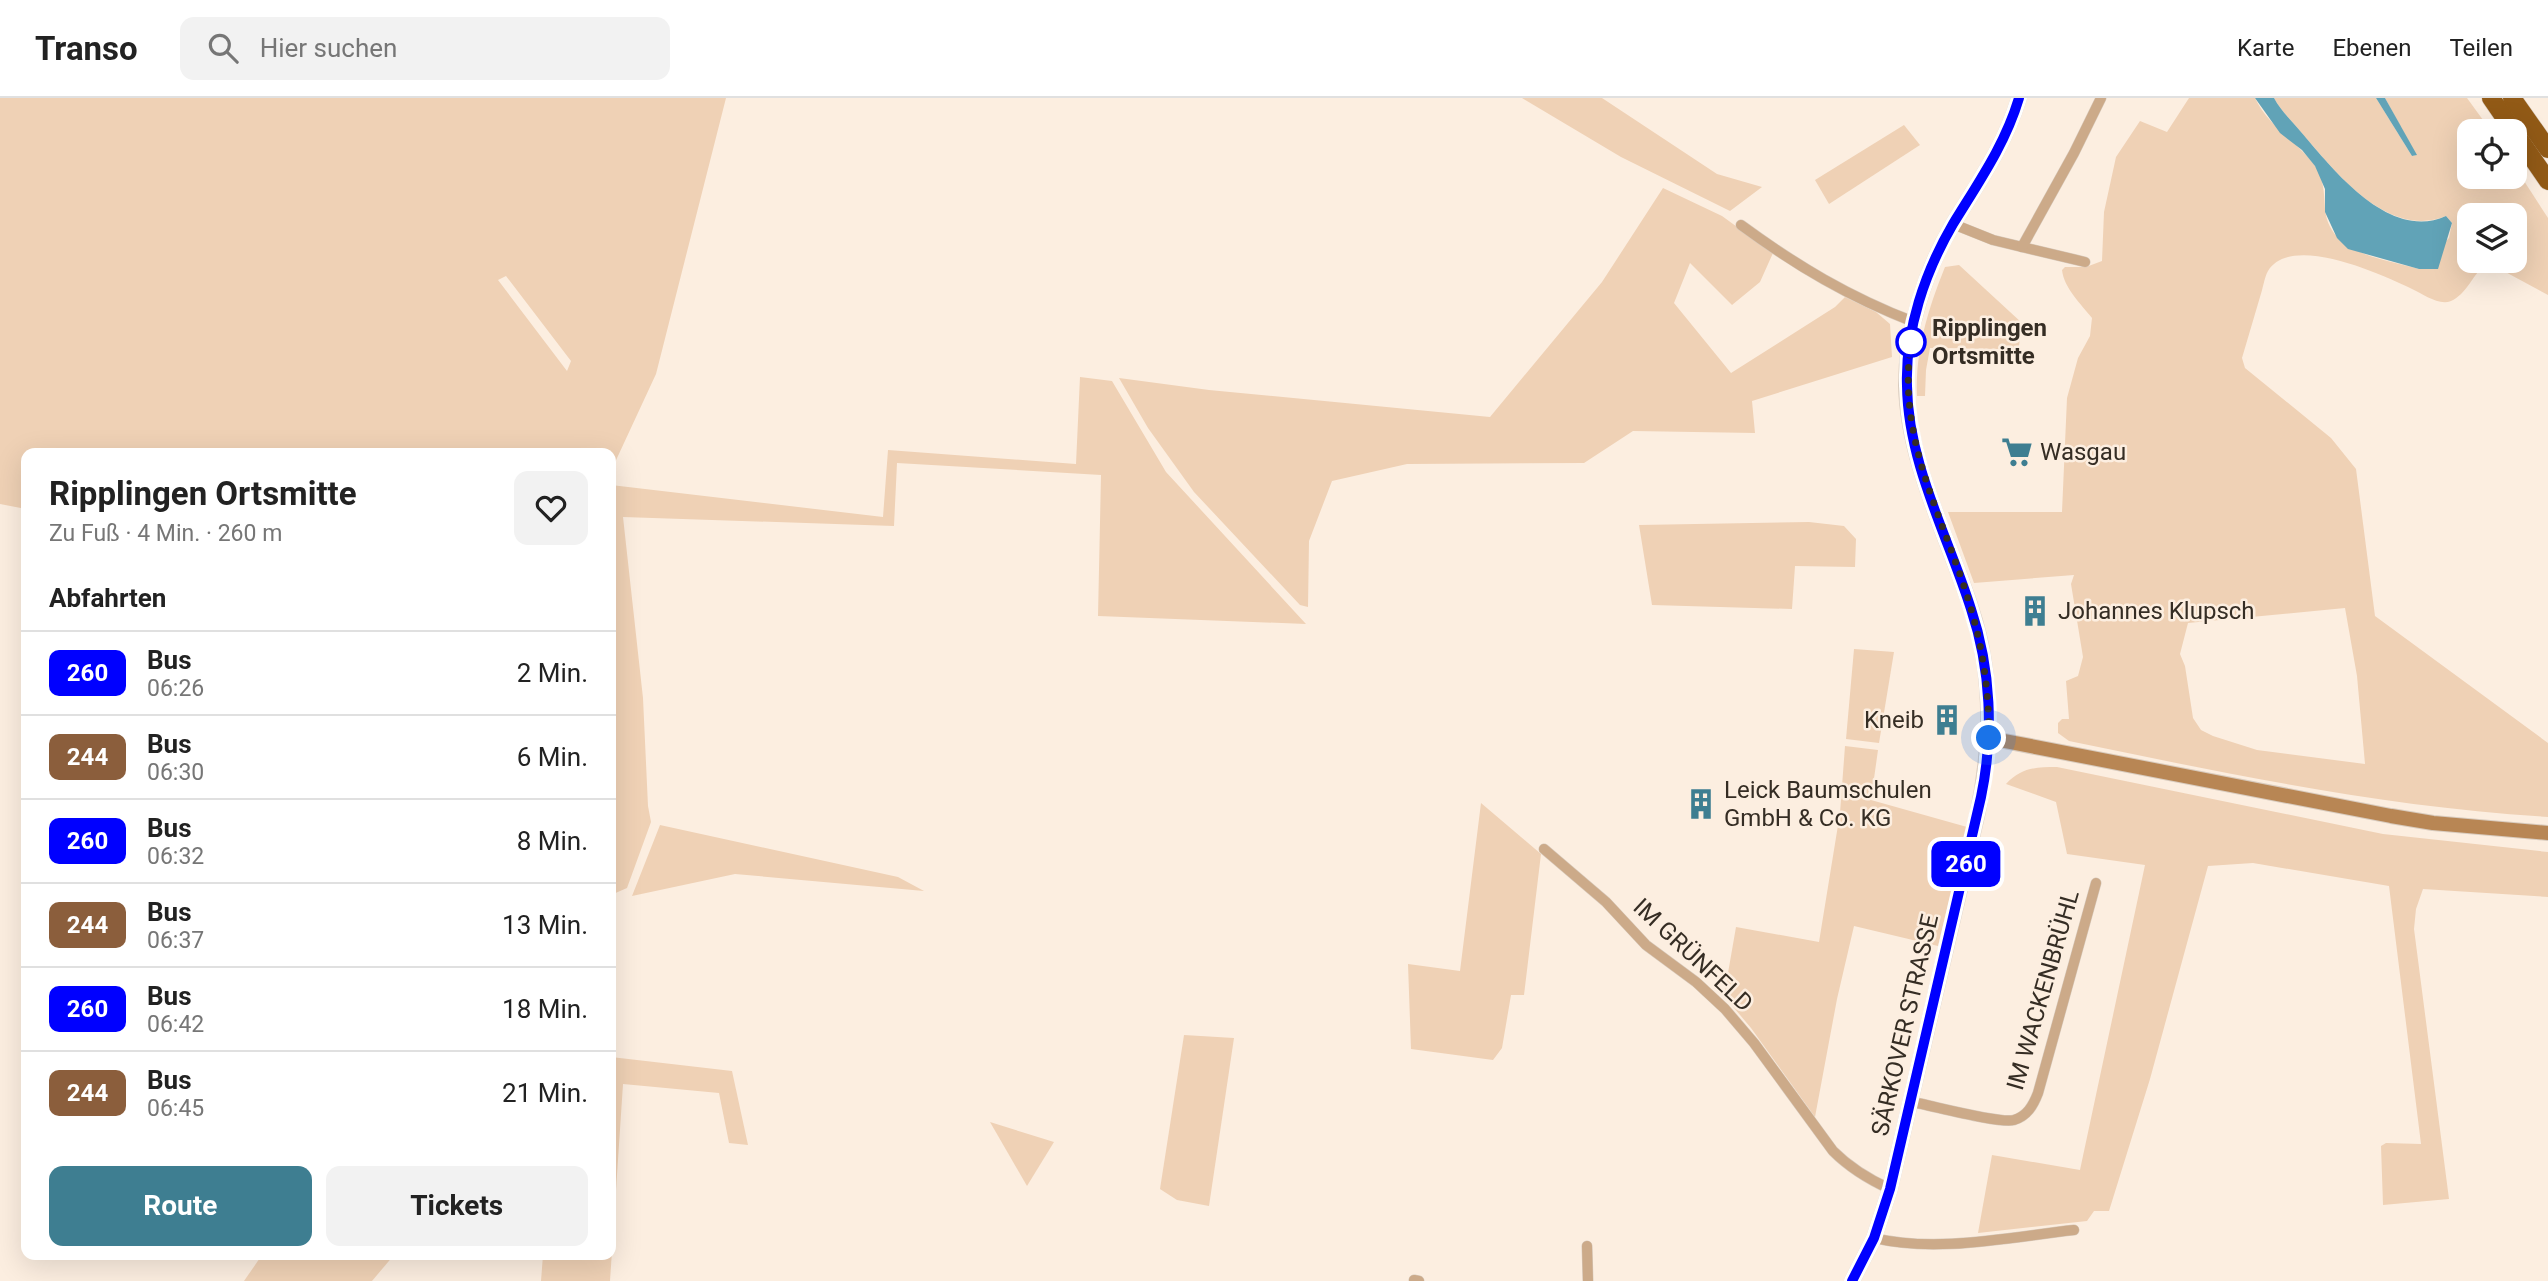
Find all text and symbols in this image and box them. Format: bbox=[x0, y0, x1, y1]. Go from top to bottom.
search box bbox=[180, 17, 670, 80]
text: Transo bbox=[35, 29, 138, 68]
icon: search bbox=[204, 29, 242, 67]
text: Hier suchen bbox=[260, 33, 397, 63]
text: Karte bbox=[2237, 34, 2294, 62]
text: Ebenen bbox=[2332, 34, 2411, 62]
text: Teilen bbox=[2449, 34, 2513, 62]
map controls bbox=[2457, 119, 2527, 273]
button: locate bbox=[2457, 119, 2527, 189]
button: layers bbox=[2457, 203, 2527, 273]
place label: Ripplingen Ortsmitte bbox=[1932, 314, 2047, 370]
marker: Ripplingen Ortsmitte bbox=[1896, 327, 1926, 357]
supermarket icon: Wasgau bbox=[2000, 435, 2034, 469]
place label: Wasgau bbox=[2040, 438, 2126, 466]
button: heart bbox=[514, 471, 588, 545]
text: Ripplingen Ortsmitte bbox=[49, 474, 357, 513]
text: Zu Fuß · 4 Min. · 260 m bbox=[49, 520, 282, 547]
text: Abfahrten bbox=[49, 583, 166, 613]
building icon: Johannes Klupsch bbox=[2018, 594, 2052, 628]
place label: Johannes Klupsch bbox=[2058, 597, 2255, 625]
text: Bus bbox=[147, 645, 192, 675]
text: 2 Min. bbox=[517, 658, 588, 688]
text: 260 bbox=[67, 659, 108, 687]
text: 06:26 bbox=[147, 675, 204, 702]
building icon: Kneib bbox=[1930, 703, 1964, 737]
place label: Kneib bbox=[1864, 706, 1924, 734]
your location bbox=[1971, 720, 2006, 755]
text: Bus bbox=[147, 729, 192, 759]
text: 6 Min. bbox=[517, 742, 588, 772]
text: 244 bbox=[67, 743, 108, 771]
text: 06:30 bbox=[147, 759, 204, 786]
place label: Leick Baumschulen GmbH & Co. KG bbox=[1724, 776, 1932, 832]
building icon: Leick Baumschulen GmbH & Co. KG bbox=[1684, 787, 1718, 821]
text: Bus bbox=[147, 813, 192, 843]
text: 8 Min. bbox=[517, 826, 588, 856]
text: 260 bbox=[67, 827, 108, 855]
line badge: 260 bbox=[1926, 841, 2006, 887]
text: 06:32 bbox=[147, 843, 204, 870]
text: 260 bbox=[1945, 850, 1987, 878]
street label: IM WACKENBRÜHL bbox=[2001, 887, 2085, 1093]
street label: IM GRÜNFELD bbox=[1628, 893, 1758, 1017]
text: Bus bbox=[147, 897, 192, 927]
text: 13 Min. bbox=[502, 910, 588, 940]
text: 244 bbox=[67, 911, 108, 939]
street label: SÄRKOVER STRASSE bbox=[1866, 912, 1944, 1138]
text: 06:37 bbox=[147, 927, 204, 954]
text: Bus bbox=[147, 981, 192, 1011]
text: 18 Min. bbox=[502, 994, 588, 1024]
text: 260 bbox=[67, 995, 108, 1023]
text: 06:42 bbox=[147, 1011, 204, 1038]
text: Bus bbox=[147, 1065, 192, 1095]
text: 21 Min. bbox=[502, 1078, 588, 1108]
text: 244 bbox=[67, 1079, 108, 1107]
text: 06:45 bbox=[147, 1095, 204, 1122]
button: Route bbox=[49, 1166, 312, 1246]
button: Tickets bbox=[326, 1166, 588, 1246]

